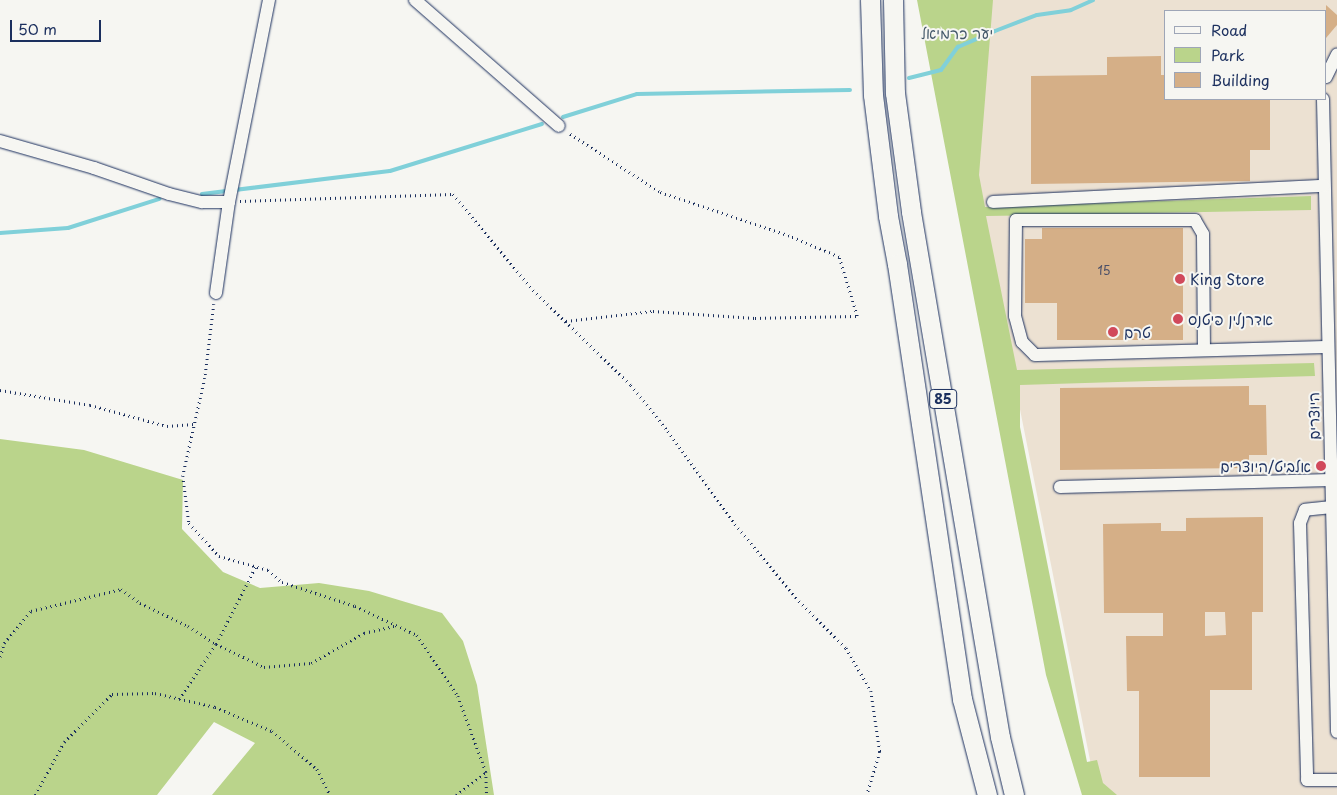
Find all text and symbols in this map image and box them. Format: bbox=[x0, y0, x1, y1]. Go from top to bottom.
scale bar bbox=[12, 10, 104, 42]
legend bbox=[1164, 10, 1327, 100]
text: 50 m bbox=[18, 17, 57, 40]
text: Road bbox=[1211, 18, 1247, 41]
park label: יער כרמיאל bbox=[921, 24, 993, 42]
text: Park bbox=[1211, 43, 1245, 66]
text: Building bbox=[1211, 68, 1270, 91]
house number: 15 bbox=[1097, 264, 1111, 278]
place label: King Store bbox=[1190, 270, 1264, 288]
marker: King Store bbox=[1174, 273, 1186, 285]
place label: אדרנלין פיטנס bbox=[1188, 310, 1273, 328]
marker: אדרנלין פיטנס bbox=[1172, 313, 1184, 325]
place label: טרם bbox=[1124, 323, 1151, 341]
marker: טרם bbox=[1106, 325, 1120, 339]
road number: 85 bbox=[928, 388, 958, 410]
street label: היוצרים bbox=[1304, 392, 1322, 440]
place label: אלביט/היוצרים bbox=[1220, 457, 1311, 475]
marker: אלביט/היוצרים bbox=[1315, 460, 1327, 472]

